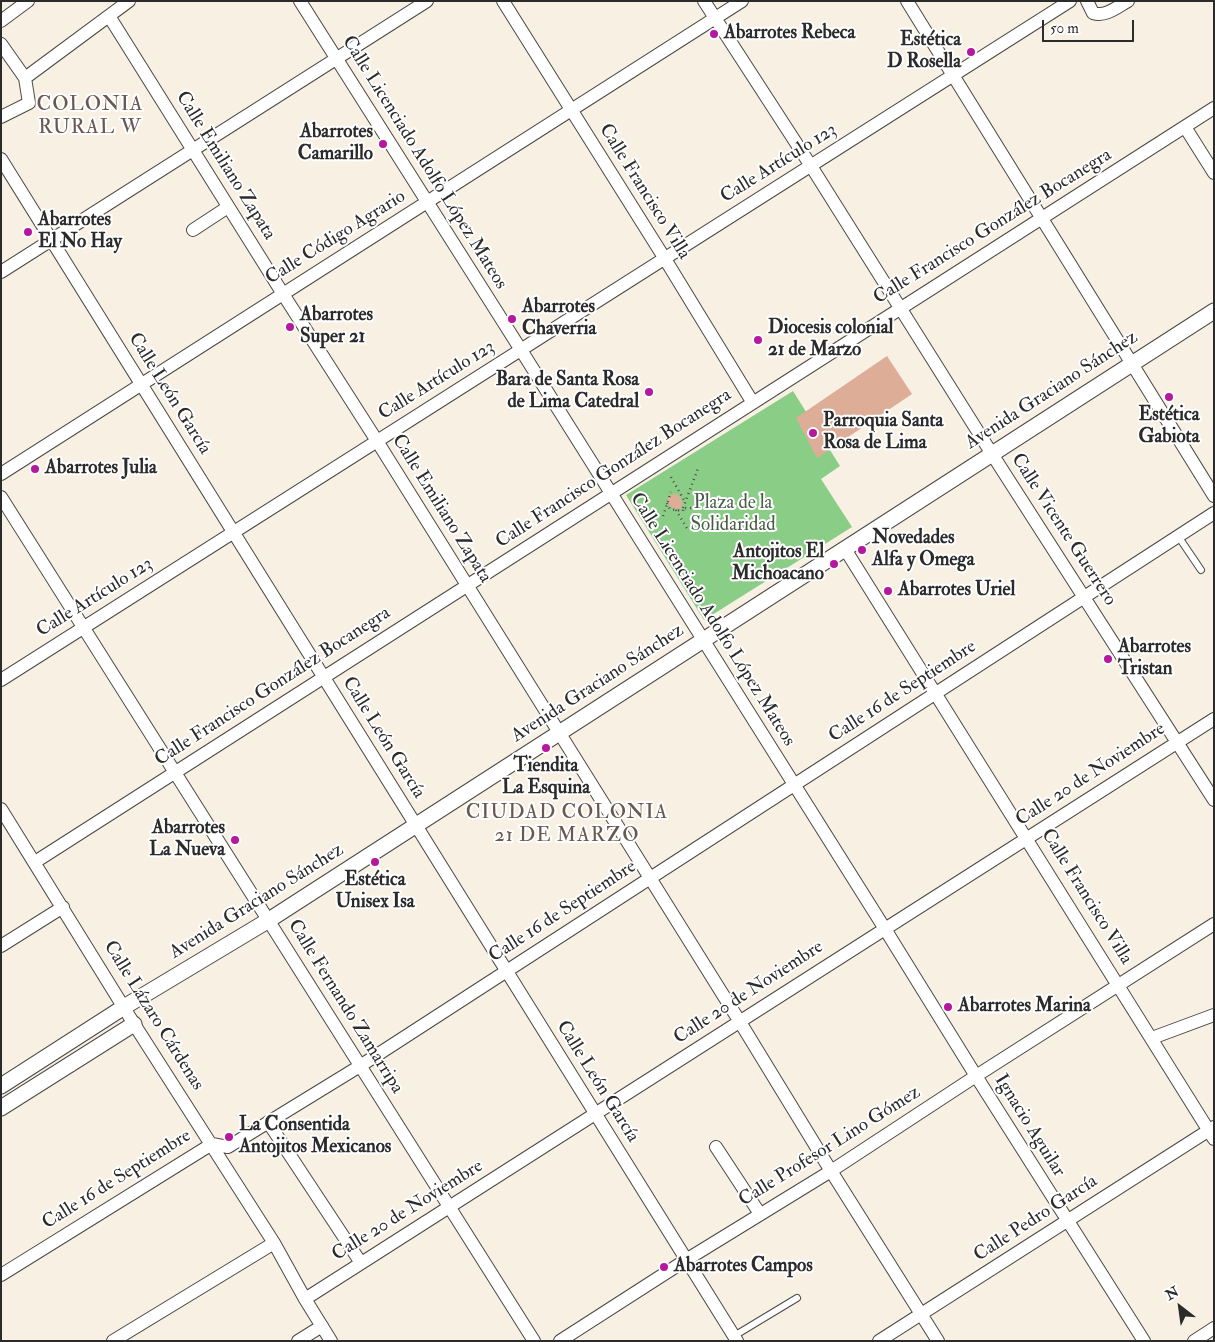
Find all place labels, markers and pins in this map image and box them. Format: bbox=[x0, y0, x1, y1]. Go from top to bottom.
place label: Abarrotes Rebeca bbox=[724, 23, 855, 45]
marker: Abarrotes Rebeca bbox=[708, 28, 720, 40]
place label: Estética D Rosella bbox=[887, 30, 961, 74]
marker: Estética D Rosella bbox=[965, 46, 977, 58]
place label: Abarrotes Camarillo bbox=[298, 122, 373, 166]
marker: Abarrotes Camarillo bbox=[377, 138, 389, 150]
place label: Abarrotes El No Hay bbox=[38, 210, 122, 254]
marker: Abarrotes El No Hay bbox=[22, 226, 34, 238]
place label: Abarrotes Chaverria bbox=[522, 297, 596, 341]
place label: Abarrotes Super 21 bbox=[300, 305, 373, 349]
marker: Abarrotes Chaverria bbox=[506, 313, 518, 325]
place label: Diocesis colonial 21 de Marzo bbox=[768, 318, 893, 362]
marker: Abarrotes Super 21 bbox=[284, 321, 296, 333]
marker: Diocesis colonial 21 de Marzo bbox=[752, 334, 764, 346]
place label: Bara de Santa Rosa de Lima Catedral bbox=[496, 370, 639, 414]
marker: Bara de Santa Rosa de Lima Catedral bbox=[643, 386, 655, 398]
marker: Estética Gabiota bbox=[1163, 391, 1175, 403]
place label: Estética Gabiota bbox=[1138, 405, 1200, 449]
place label: Parroquia Santa Rosa de Lima bbox=[823, 411, 943, 455]
marker: Parroquia Santa Rosa de Lima bbox=[807, 427, 819, 439]
place label: Abarrotes Julia bbox=[45, 458, 157, 480]
marker: Abarrotes Julia bbox=[29, 463, 41, 475]
place label: Novedades Alfa y Omega bbox=[872, 528, 975, 572]
place label: Antojitos El Michoacano bbox=[732, 542, 824, 586]
marker: Novedades Alfa y Omega bbox=[856, 544, 868, 556]
marker: Antojitos El Michoacano bbox=[828, 558, 840, 570]
place label: Abarrotes Uriel bbox=[898, 580, 1015, 602]
marker: Abarrotes Uriel bbox=[882, 585, 894, 597]
place label: Abarrotes Tristan bbox=[1118, 637, 1191, 681]
marker: Abarrotes Tristan bbox=[1102, 653, 1114, 665]
marker: Tiendita La Esquina bbox=[540, 742, 552, 754]
place label: Tiendita La Esquina bbox=[502, 756, 590, 800]
place label: Abarrotes La Nueva bbox=[149, 818, 225, 862]
marker: Abarrotes La Nueva bbox=[229, 834, 241, 846]
marker: Estética Unisex Isa bbox=[369, 856, 381, 868]
place label: Estética Unisex Isa bbox=[335, 870, 415, 914]
place label: Abarrotes Marina bbox=[958, 996, 1091, 1018]
marker: Abarrotes Marina bbox=[942, 1001, 954, 1013]
place label: La Consentida Antojitos Mexicanos bbox=[239, 1115, 391, 1159]
marker: La Consentida Antojitos Mexicanos bbox=[223, 1131, 235, 1143]
place label: Abarrotes Campos bbox=[674, 1256, 813, 1278]
marker: Abarrotes Campos bbox=[658, 1261, 670, 1273]

